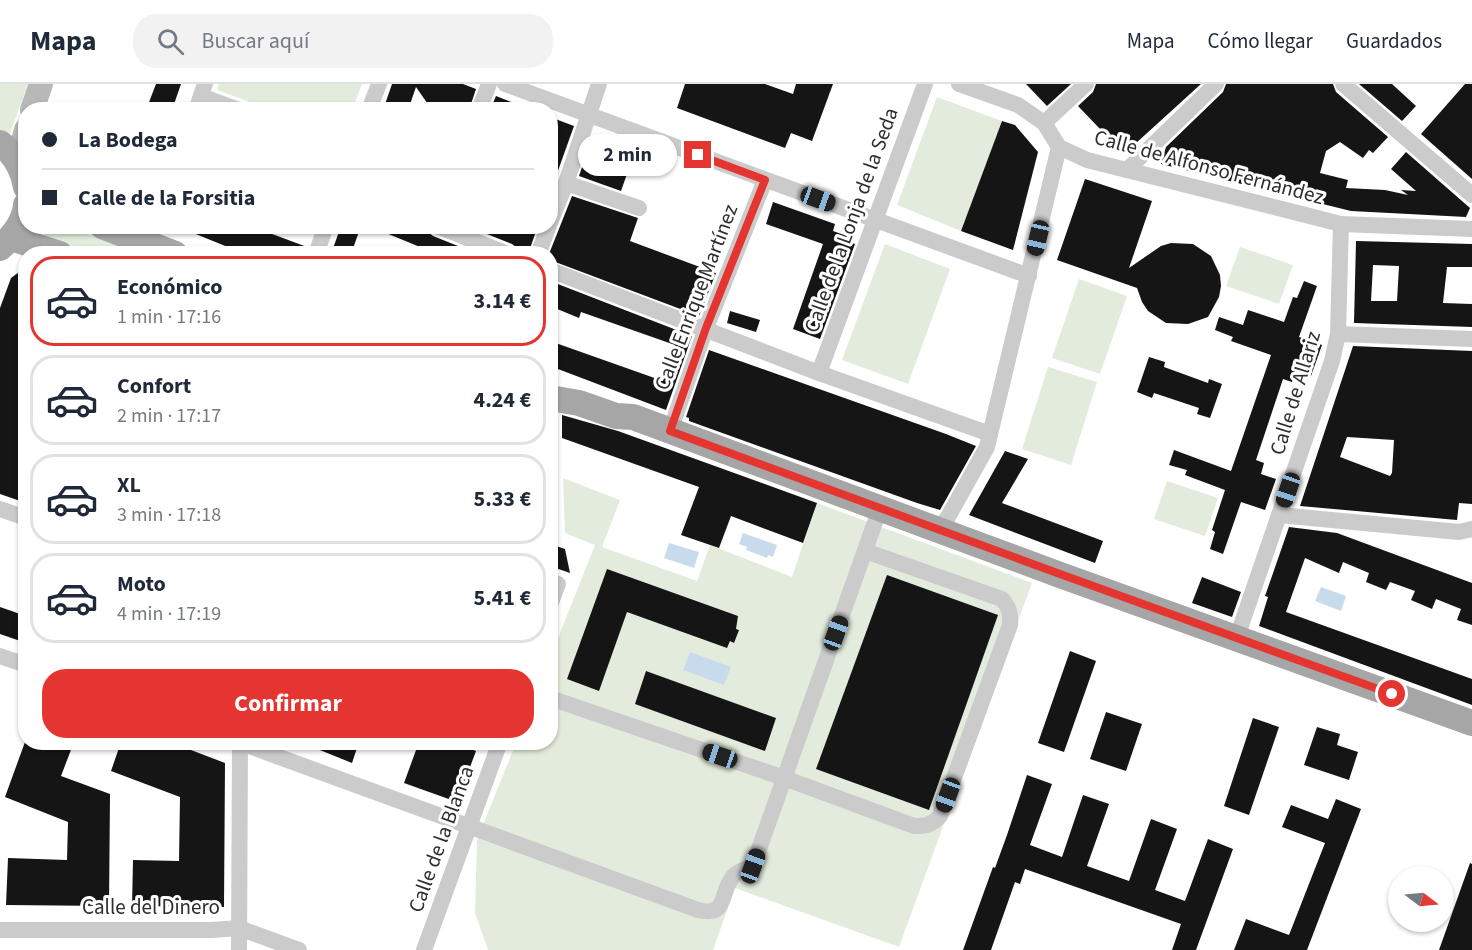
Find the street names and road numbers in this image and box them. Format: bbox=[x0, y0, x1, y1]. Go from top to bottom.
street label: Calle de la Lonja de la Seda bbox=[796, 103, 906, 337]
street label: Calle de Alfonso Fernández bbox=[1091, 122, 1327, 212]
street label: Calle Enrique Martínez bbox=[647, 200, 745, 394]
street label: Calle de Allariz bbox=[1262, 327, 1328, 459]
street label: Calle de la Blanca bbox=[401, 761, 481, 917]
street label: Calle del Dinero bbox=[82, 892, 220, 922]

